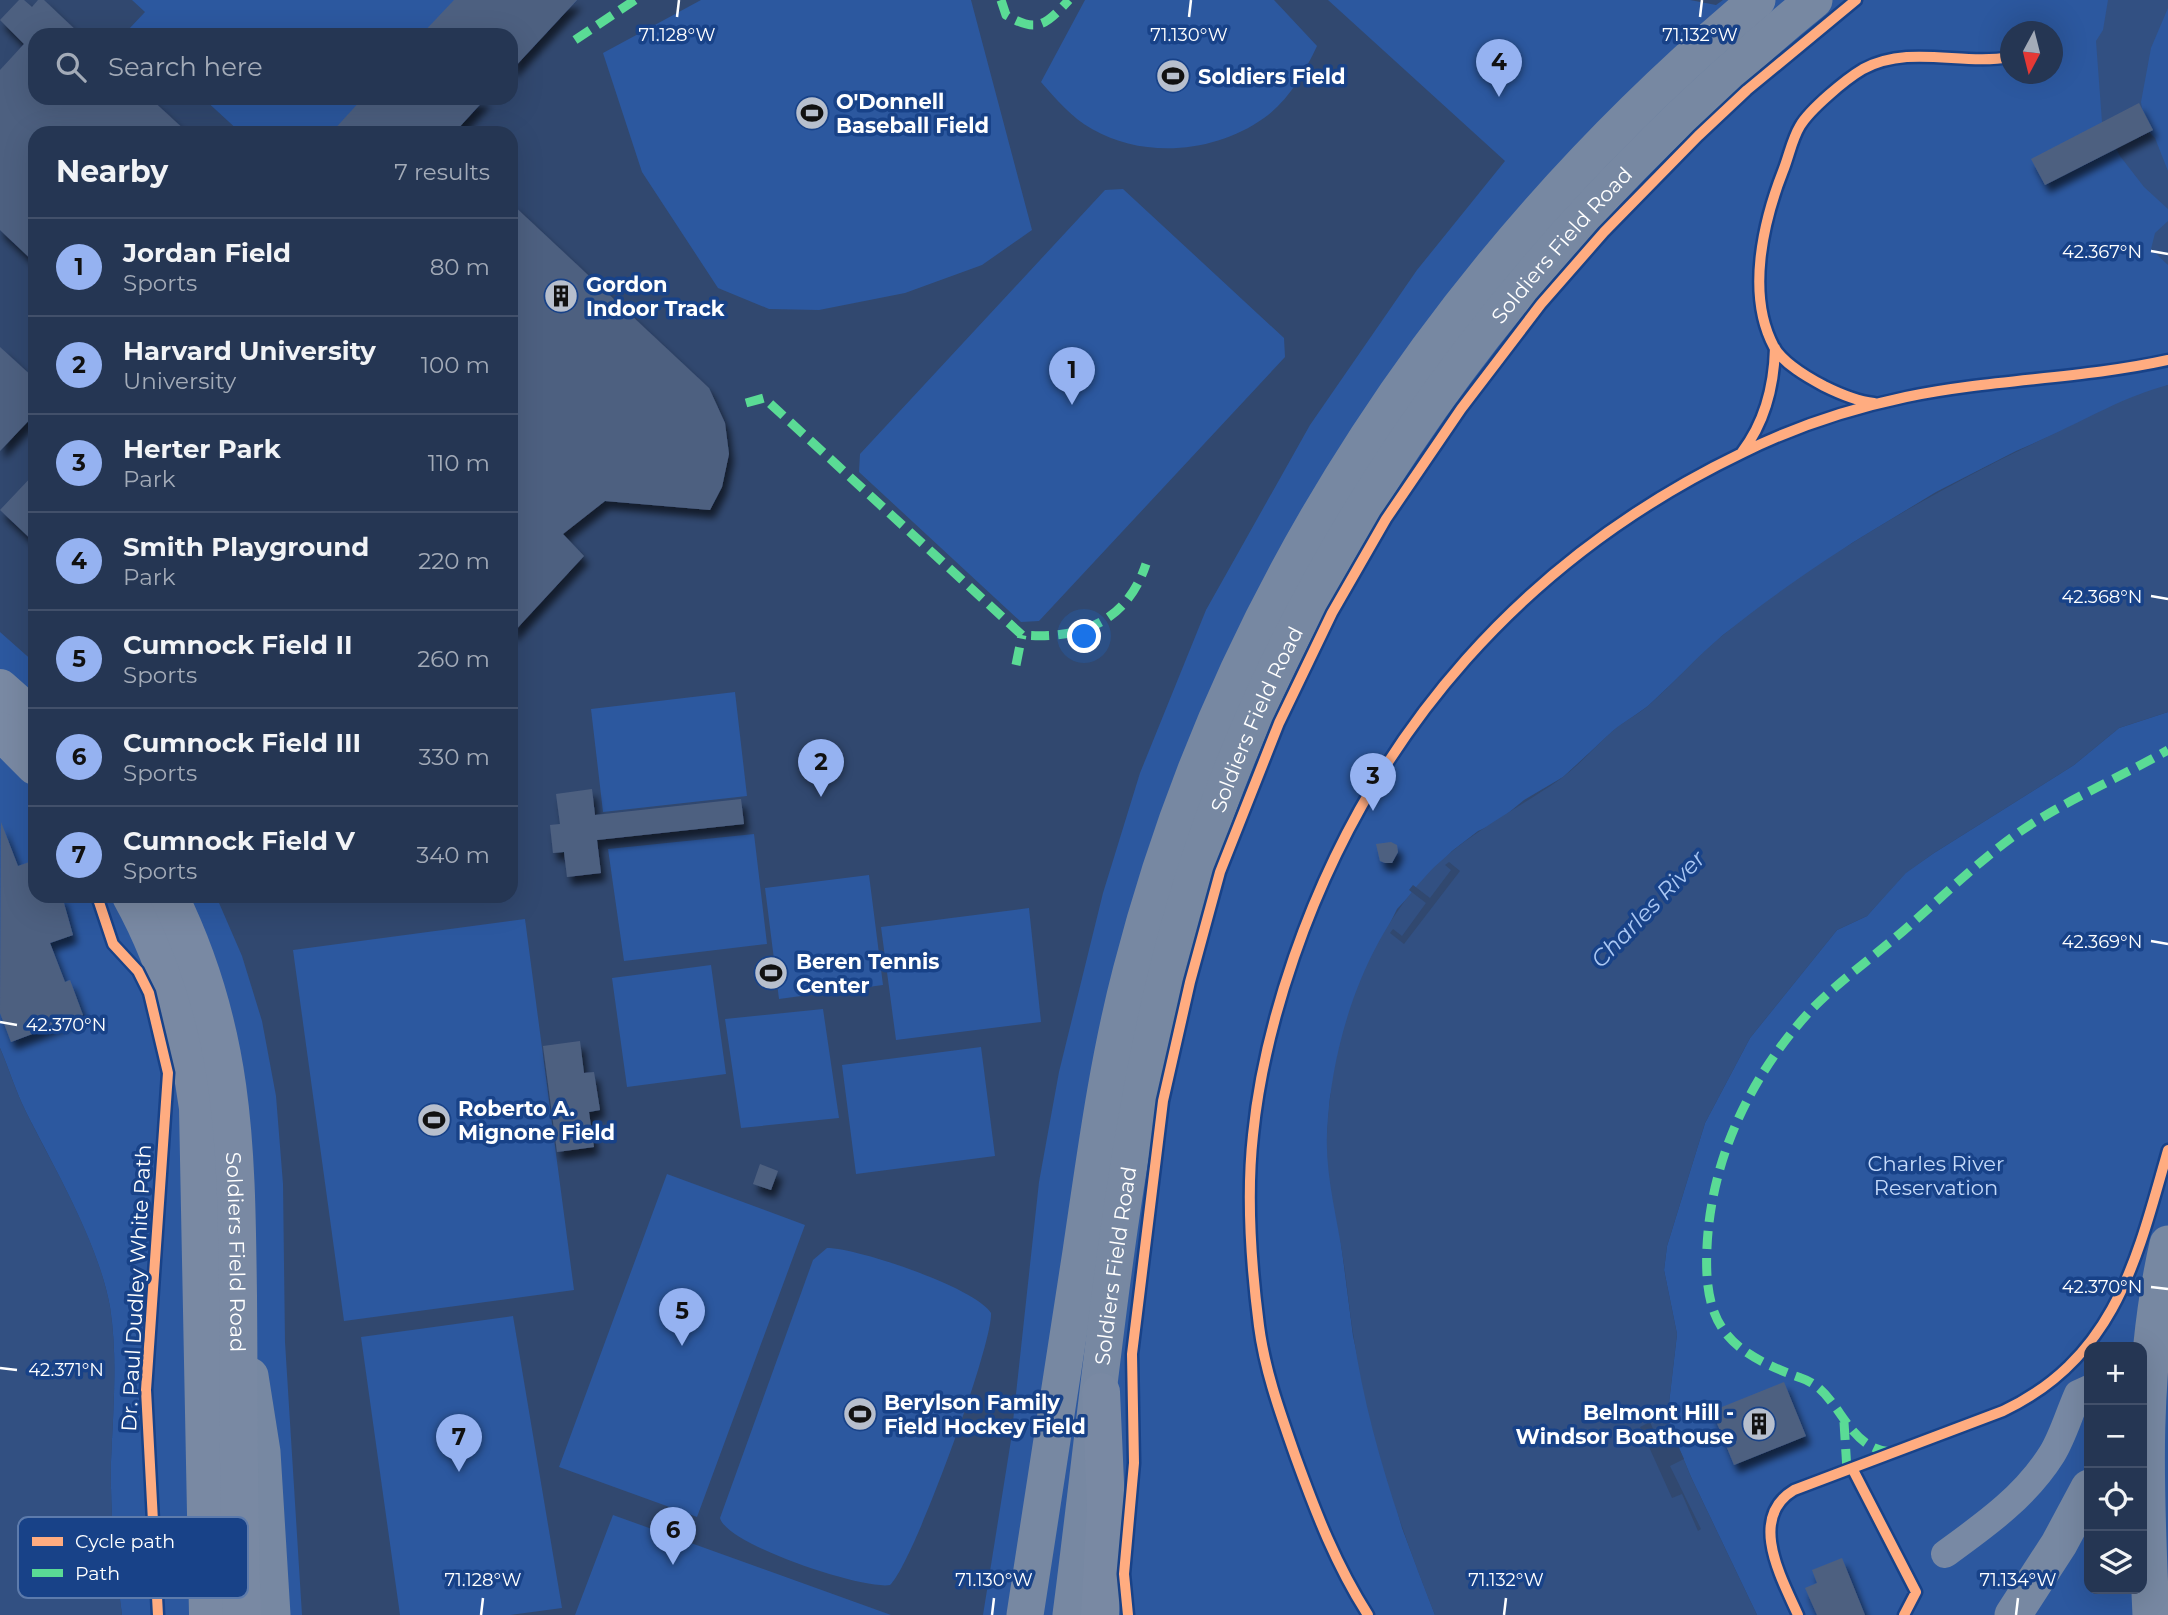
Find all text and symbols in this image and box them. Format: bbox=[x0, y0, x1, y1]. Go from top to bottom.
north arrow bbox=[2000, 21, 2063, 84]
text: 71.128°W bbox=[638, 24, 716, 46]
text: 71.130°W bbox=[1150, 24, 1228, 46]
text: 71.132°W bbox=[1662, 24, 1738, 46]
search box bbox=[28, 28, 518, 105]
pin: 4 bbox=[1476, 39, 1522, 97]
icon: search bbox=[52, 48, 90, 86]
text: Search here bbox=[108, 51, 263, 83]
sports icon: Soldiers Field bbox=[1154, 57, 1192, 95]
place label: Soldiers Field bbox=[1198, 64, 1346, 89]
place label: O'Donnell Baseball Field bbox=[836, 89, 989, 138]
sports icon: O'Donnell Baseball Field bbox=[793, 94, 831, 132]
text: Nearby bbox=[56, 153, 168, 190]
text: 7 results bbox=[394, 158, 490, 186]
street label: Soldiers Field Road bbox=[1486, 161, 1637, 328]
text: Jordan Field bbox=[123, 237, 291, 269]
text: 42.367°N bbox=[2062, 241, 2142, 263]
text: 1 bbox=[74, 253, 84, 281]
text: 80 m bbox=[430, 253, 490, 281]
text: Sports bbox=[123, 269, 197, 297]
place label: Gordon Indoor Track bbox=[586, 272, 725, 321]
building icon: Gordon Indoor Track bbox=[542, 277, 580, 315]
text: Harvard University bbox=[123, 335, 376, 367]
pin: 1 bbox=[1049, 347, 1095, 405]
text: 2 bbox=[72, 351, 86, 379]
text: 100 m bbox=[421, 351, 490, 379]
text: University bbox=[123, 367, 236, 395]
text: Herter Park bbox=[123, 433, 281, 465]
text: 3 bbox=[72, 449, 86, 477]
text: 110 m bbox=[428, 449, 490, 477]
text: Park bbox=[123, 465, 176, 493]
text: Smith Playground bbox=[123, 531, 369, 563]
text: 4 bbox=[71, 547, 87, 575]
text: 220 m bbox=[418, 547, 490, 575]
text: Park bbox=[123, 563, 176, 591]
text: 42.368°N bbox=[2061, 586, 2143, 608]
your location bbox=[1067, 619, 1101, 653]
street label: Soldiers Field Road bbox=[1205, 622, 1308, 816]
text: Cumnock Field II bbox=[123, 629, 352, 661]
text: 5 bbox=[72, 645, 86, 673]
text: 260 m bbox=[417, 645, 490, 673]
text: Sports bbox=[123, 661, 197, 689]
text: Cumnock Field III bbox=[123, 727, 361, 759]
pin: 2 bbox=[798, 739, 844, 797]
text: 6 bbox=[72, 743, 86, 771]
text: 330 m bbox=[419, 743, 490, 771]
pin: 3 bbox=[1350, 753, 1396, 811]
text: Sports bbox=[123, 759, 197, 787]
text: Cumnock Field V bbox=[123, 825, 355, 857]
text: 7 bbox=[72, 841, 86, 869]
text: 340 m bbox=[416, 841, 490, 869]
water label: Charles River bbox=[1585, 844, 1711, 973]
text: Sports bbox=[123, 857, 197, 885]
text: 42.369°N bbox=[2062, 931, 2142, 953]
place label: Beren Tennis Center bbox=[796, 949, 939, 998]
sports icon: Beren Tennis Center bbox=[752, 954, 790, 992]
text: 42.370°N bbox=[26, 1014, 106, 1036]
place label: Roberto A. Mignone Field bbox=[458, 1096, 615, 1145]
sports icon: Roberto A. Mignone Field bbox=[415, 1101, 453, 1139]
street label: Dr. Paul Dudley White Path bbox=[116, 1144, 156, 1432]
street label: Soldiers Field Road bbox=[221, 1151, 251, 1352]
park label: Charles River Reservation bbox=[1868, 1151, 2004, 1200]
street label: Soldiers Field Road bbox=[1089, 1164, 1141, 1367]
text: 42.370°N bbox=[2062, 1276, 2142, 1298]
pin: 5 bbox=[659, 1288, 705, 1346]
map controls bbox=[2084, 1342, 2147, 1594]
button: + bbox=[2084, 1342, 2147, 1405]
text: 42.371°N bbox=[28, 1359, 104, 1381]
place label: Berylson Family Field Hockey Field bbox=[884, 1390, 1086, 1439]
sports icon: Berylson Family Field Hockey Field bbox=[841, 1395, 879, 1433]
place label: Belmont Hill - Windsor Boathouse bbox=[1515, 1400, 1734, 1449]
building icon: Belmont Hill - Windsor Boathouse bbox=[1740, 1405, 1778, 1443]
button: − bbox=[2084, 1405, 2147, 1468]
pin: 7 bbox=[436, 1414, 482, 1472]
button: locate bbox=[2084, 1468, 2147, 1531]
pin: 6 bbox=[650, 1507, 696, 1565]
legend bbox=[18, 1517, 248, 1598]
text: Cycle path bbox=[75, 1530, 175, 1553]
button: layers bbox=[2084, 1531, 2147, 1594]
text: Path bbox=[75, 1562, 120, 1585]
text: 71.128°W bbox=[444, 1569, 522, 1591]
text: 71.130°W bbox=[955, 1569, 1033, 1591]
text: 71.132°W bbox=[1468, 1569, 1544, 1591]
text: 71.134°W bbox=[1980, 1569, 2056, 1591]

